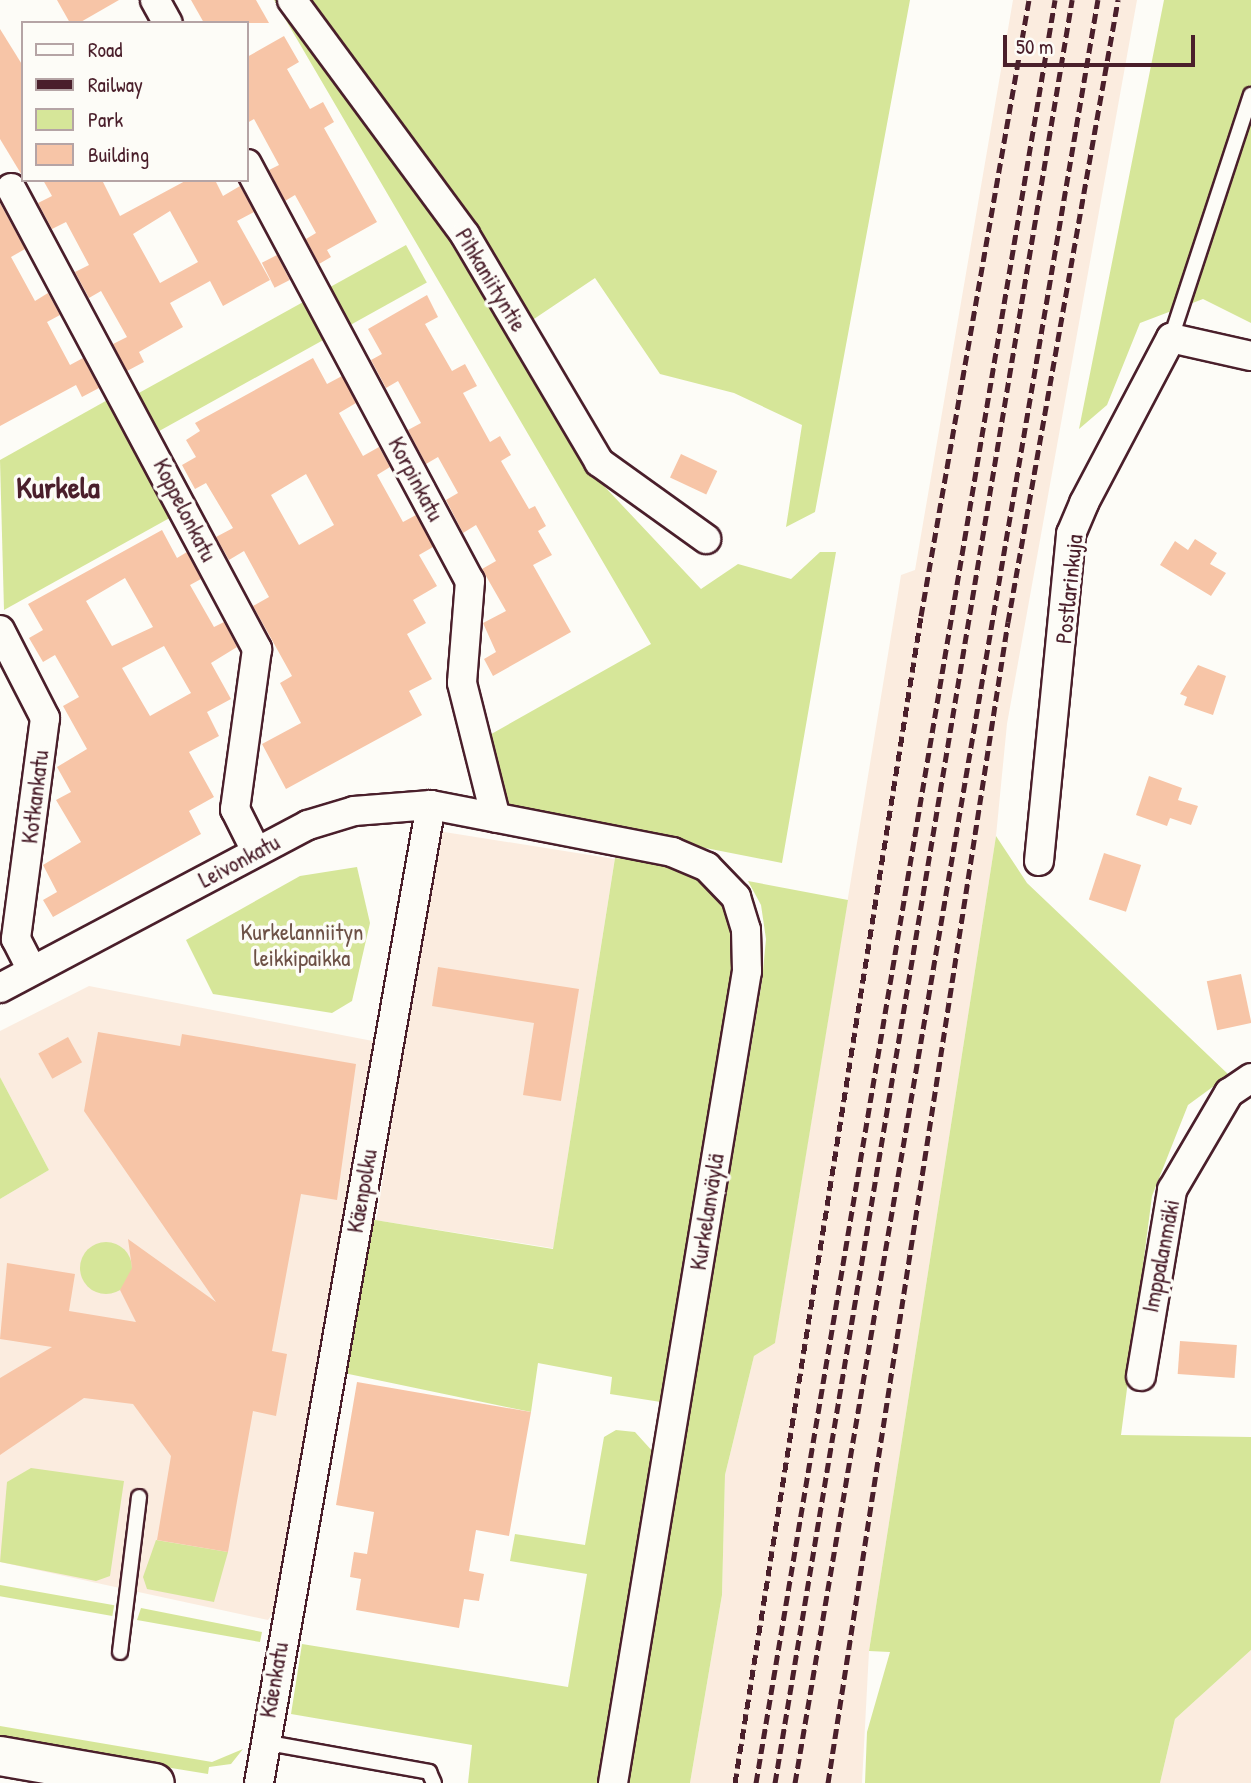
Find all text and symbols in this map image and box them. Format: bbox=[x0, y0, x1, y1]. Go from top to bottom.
legend bbox=[21, 21, 248, 182]
scale bar bbox=[1006, 21, 1198, 65]
text: 50 m bbox=[1016, 32, 1053, 61]
text: Road bbox=[88, 35, 122, 64]
text: Railway bbox=[88, 70, 143, 99]
text: Park bbox=[88, 105, 123, 134]
text: Building bbox=[88, 140, 149, 169]
street label: Pihkaniityntie bbox=[449, 223, 533, 337]
street label: Korpinkatu bbox=[382, 432, 450, 526]
street label: Koppelonkatu bbox=[147, 454, 223, 566]
district label: Kurkela bbox=[16, 469, 100, 505]
street label: Postlarinkuja bbox=[1050, 533, 1088, 645]
street label: Kotkankatu bbox=[16, 749, 54, 845]
street label: Leivonkatu bbox=[194, 828, 284, 894]
park label: Kurkelanniityn leikkipaikka bbox=[240, 918, 364, 972]
street label: Käenpolku bbox=[341, 1147, 383, 1235]
street label: Kurkelanväylä bbox=[684, 1152, 730, 1272]
street label: Imppalanmäki bbox=[1137, 1197, 1185, 1315]
street label: Käenkatu bbox=[254, 1640, 294, 1720]

